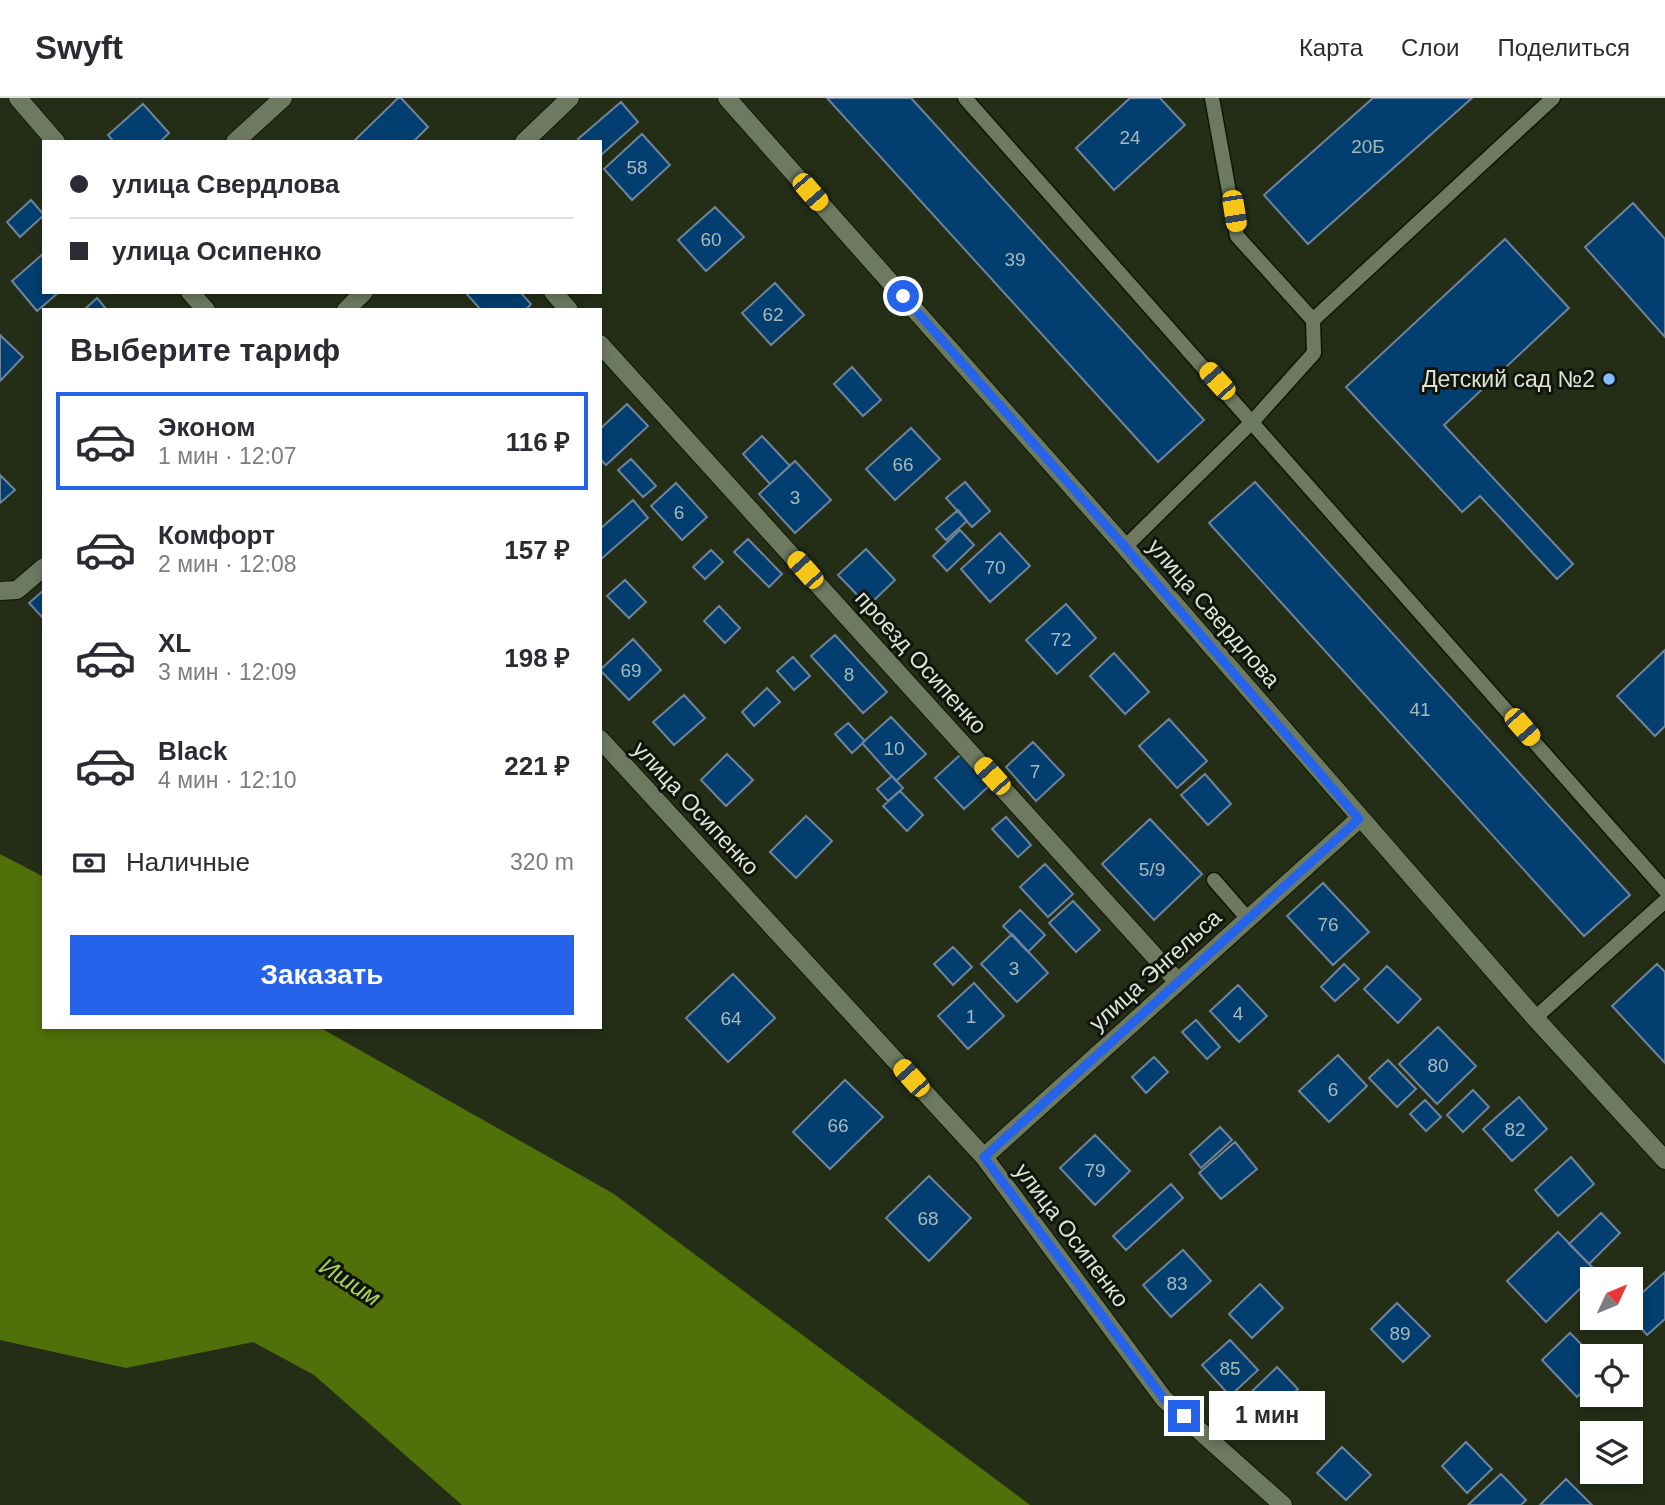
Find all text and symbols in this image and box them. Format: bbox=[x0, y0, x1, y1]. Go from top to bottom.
text: Swyft bbox=[35, 29, 123, 66]
text: Карта bbox=[1299, 34, 1363, 61]
text: Слои bbox=[1401, 34, 1459, 61]
text: Поделиться bbox=[1497, 34, 1630, 61]
house number: 24 bbox=[1119, 127, 1141, 148]
house number: 20Б bbox=[1351, 136, 1385, 157]
house number: 58 bbox=[626, 157, 648, 178]
text: улица Свердлова bbox=[112, 169, 339, 199]
car bbox=[789, 169, 832, 215]
car bbox=[1221, 189, 1248, 233]
house number: 60 bbox=[700, 229, 722, 250]
text: улица Осипенко bbox=[112, 236, 322, 266]
house number: 39 bbox=[1004, 249, 1026, 270]
route start bbox=[887, 280, 919, 312]
house number: 62 bbox=[762, 304, 784, 325]
text: Выберите тариф bbox=[70, 332, 340, 368]
car bbox=[1196, 358, 1239, 404]
place label: Детский сад №2 bbox=[1422, 366, 1595, 392]
marker: Детский сад №2 bbox=[1601, 371, 1617, 387]
icon: car bbox=[74, 410, 137, 473]
text: Эконом bbox=[158, 412, 256, 442]
text: 116 ₽ bbox=[506, 427, 570, 457]
text: 1 мин · 12:07 bbox=[158, 443, 297, 469]
house number: 66 bbox=[892, 454, 914, 475]
house number: 3 bbox=[790, 487, 800, 508]
house number: 6 bbox=[674, 502, 684, 523]
icon: car bbox=[74, 518, 137, 581]
text: Комфорт bbox=[158, 520, 275, 550]
street label: улица Свердлова bbox=[1143, 534, 1286, 693]
text: 157 ₽ bbox=[504, 535, 570, 565]
car bbox=[784, 547, 827, 593]
text: 2 мин · 12:08 bbox=[158, 551, 297, 577]
house number: 70 bbox=[984, 557, 1006, 578]
street label: проезд Осипенко bbox=[850, 585, 992, 739]
icon: car bbox=[74, 626, 137, 689]
text: XL bbox=[158, 628, 191, 658]
house number: 72 bbox=[1050, 629, 1072, 650]
text: 198 ₽ bbox=[504, 643, 570, 673]
text: 3 мин · 12:09 bbox=[158, 659, 297, 685]
house number: 69 bbox=[620, 660, 642, 681]
house number: 8 bbox=[844, 664, 854, 685]
house number: 41 bbox=[1409, 699, 1431, 720]
car bbox=[1501, 704, 1544, 750]
icon: car bbox=[74, 734, 137, 797]
text: Black bbox=[158, 736, 227, 766]
street label: улица Осипенко bbox=[628, 736, 764, 880]
house number: 10 bbox=[883, 738, 905, 759]
text: 221 ₽ bbox=[504, 751, 570, 781]
car bbox=[971, 753, 1014, 799]
house number: 7 bbox=[1030, 761, 1040, 782]
text: 4 мин · 12:10 bbox=[158, 767, 297, 793]
icon: cash bbox=[70, 844, 108, 882]
text: Наличные bbox=[126, 847, 250, 877]
text: 320 m bbox=[510, 849, 574, 875]
house number: 5/9 bbox=[1139, 859, 1165, 880]
street label: улица Энгельса bbox=[1084, 904, 1226, 1036]
house number: 76 bbox=[1317, 914, 1339, 935]
button: Заказать bbox=[70, 935, 574, 1015]
house number: 3 bbox=[1009, 958, 1019, 979]
house number: 4 bbox=[1233, 1003, 1244, 1024]
house number: 1 bbox=[966, 1006, 976, 1027]
house number: 64 bbox=[720, 1008, 742, 1029]
car bbox=[890, 1055, 933, 1101]
house number: 80 bbox=[1427, 1055, 1449, 1076]
house number: 6 bbox=[1328, 1079, 1338, 1100]
house number: 66 bbox=[827, 1115, 849, 1136]
house number: 82 bbox=[1504, 1119, 1526, 1140]
street label: улица Осипенко bbox=[1010, 1158, 1134, 1312]
house number: 79 bbox=[1084, 1160, 1106, 1181]
house number: 68 bbox=[917, 1208, 939, 1229]
water label: Ишим bbox=[315, 1252, 386, 1311]
north arrow bbox=[1580, 1267, 1643, 1330]
map controls bbox=[1580, 1267, 1643, 1484]
house number: 83 bbox=[1166, 1273, 1188, 1294]
house number: 89 bbox=[1389, 1323, 1411, 1344]
button: locate bbox=[1580, 1344, 1643, 1407]
house number: 85 bbox=[1219, 1358, 1241, 1379]
callout: 1 мин bbox=[1208, 1392, 1324, 1440]
route end bbox=[1168, 1400, 1200, 1432]
text: 1 мин bbox=[1235, 1402, 1299, 1428]
button: layers bbox=[1580, 1421, 1643, 1484]

